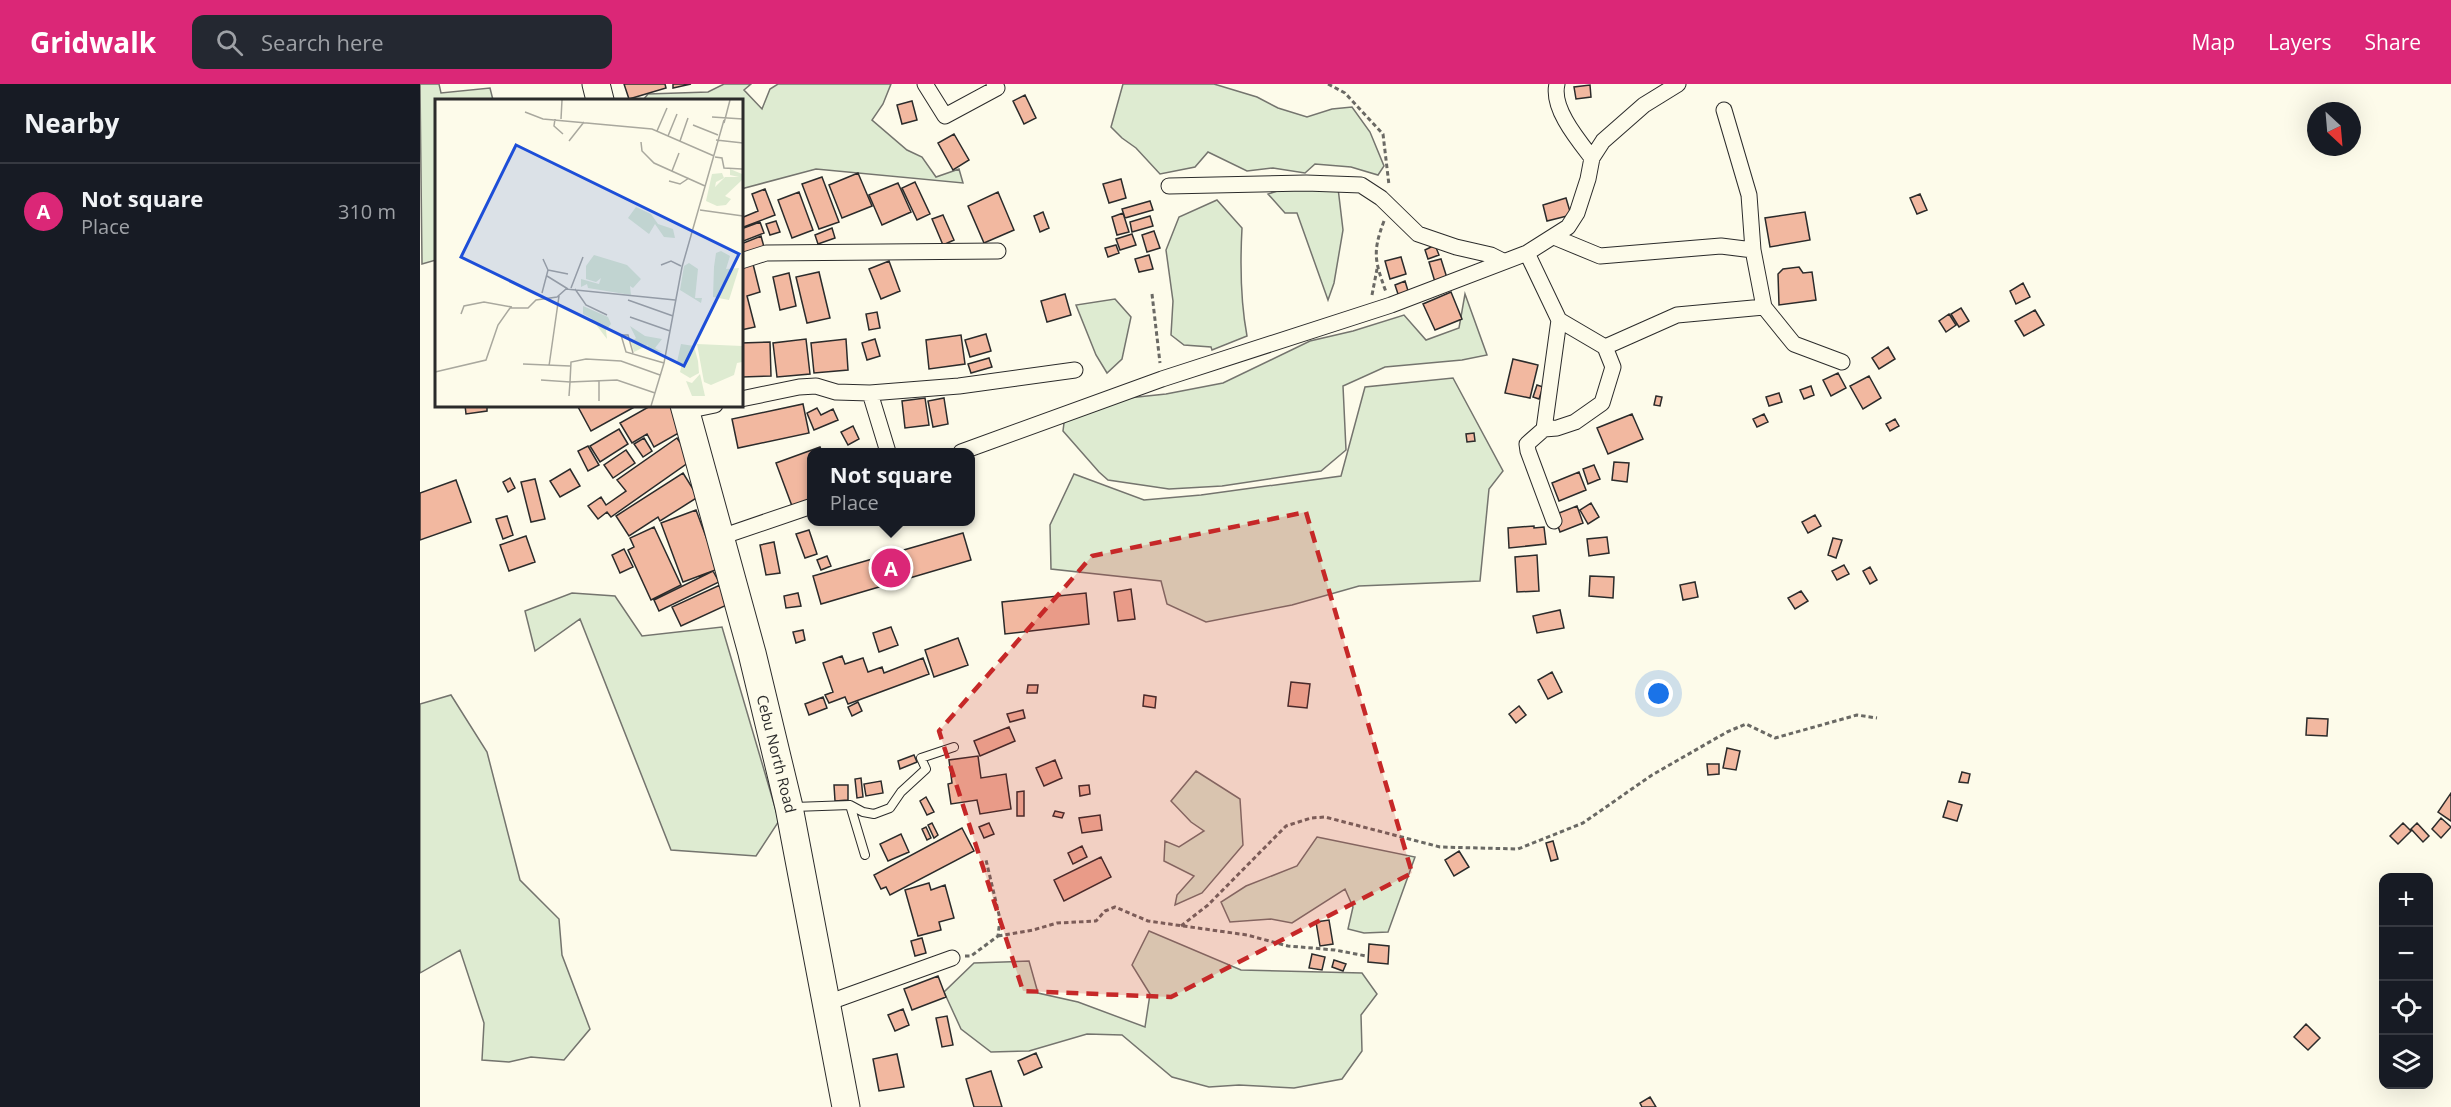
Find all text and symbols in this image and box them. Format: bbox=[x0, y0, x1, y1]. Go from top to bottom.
search box bbox=[192, 15, 612, 69]
text: Gridwalk bbox=[30, 23, 156, 61]
icon: search bbox=[213, 26, 246, 59]
text: Search here bbox=[261, 27, 384, 57]
text: Map bbox=[2192, 28, 2235, 56]
text: Layers bbox=[2268, 28, 2332, 56]
text: Share bbox=[2365, 28, 2421, 56]
inset map bbox=[435, 99, 742, 406]
north arrow bbox=[2307, 102, 2361, 156]
text: Nearby bbox=[24, 105, 119, 141]
text: Not square bbox=[81, 183, 203, 213]
text: A bbox=[37, 198, 50, 225]
text: 310 m bbox=[338, 198, 396, 225]
text: Place bbox=[81, 213, 130, 240]
popup bbox=[807, 448, 975, 526]
text: Not square bbox=[830, 459, 952, 489]
text: Place bbox=[830, 489, 879, 516]
pin: A bbox=[872, 546, 910, 590]
your location bbox=[1644, 679, 1673, 708]
street label: Cebu North Road bbox=[753, 693, 801, 815]
map controls bbox=[2379, 873, 2433, 1089]
button: + bbox=[2379, 873, 2433, 927]
button: − bbox=[2379, 927, 2433, 981]
button: locate bbox=[2379, 981, 2433, 1035]
button: layers bbox=[2379, 1035, 2433, 1089]

